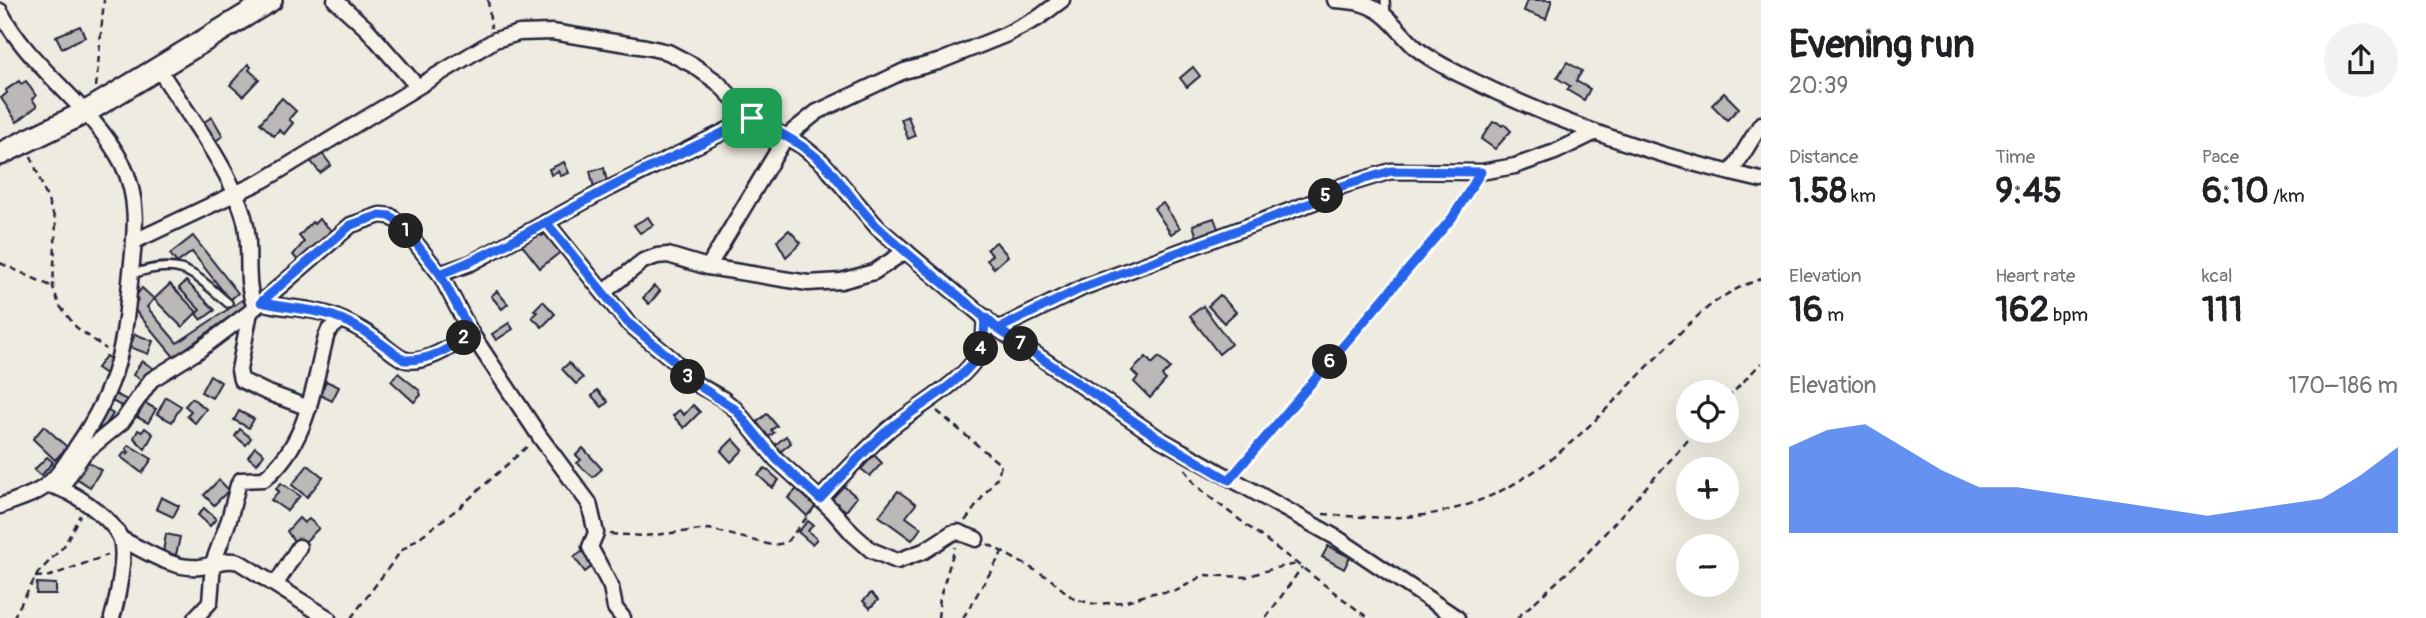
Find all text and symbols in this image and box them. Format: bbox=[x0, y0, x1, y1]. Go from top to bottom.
text: Evening run bbox=[1789, 21, 1975, 69]
button: share bbox=[2324, 23, 2398, 97]
text: 20:39 bbox=[1789, 71, 1848, 100]
pin bbox=[722, 88, 782, 148]
icon: arrive bbox=[733, 99, 771, 137]
text: Distance bbox=[1789, 145, 1858, 169]
text: Time bbox=[1995, 145, 2035, 169]
text: Pace bbox=[2202, 145, 2239, 169]
text: 1.58 bbox=[1789, 169, 1847, 213]
text: 9:45 bbox=[1995, 169, 2062, 213]
text: 6:10 bbox=[2202, 169, 2269, 213]
pin: 5 bbox=[1308, 178, 1344, 214]
text: 5 bbox=[1320, 183, 1331, 207]
text: km bbox=[1847, 184, 1876, 208]
text: /km bbox=[2269, 184, 2305, 208]
pin: 1 bbox=[388, 214, 424, 248]
text: 1 bbox=[402, 218, 409, 242]
text: Elevation bbox=[1789, 264, 1861, 288]
text: Heart rate bbox=[1995, 264, 2075, 288]
text: kcal bbox=[2202, 264, 2233, 288]
text: 16 bbox=[1789, 288, 1823, 332]
text: 162 bbox=[1995, 288, 2049, 332]
text: 111 bbox=[2202, 288, 2243, 332]
text: m bbox=[1823, 303, 1844, 327]
text: bpm bbox=[2049, 303, 2088, 327]
pin: 2 bbox=[447, 320, 482, 356]
text: 2 bbox=[458, 325, 469, 349]
pin: 7 bbox=[1004, 326, 1038, 362]
text: 7 bbox=[1015, 331, 1026, 355]
pin: 4 bbox=[964, 332, 998, 366]
text: 4 bbox=[975, 336, 986, 360]
pin: 6 bbox=[1312, 344, 1348, 380]
text: 6 bbox=[1324, 349, 1335, 373]
pin: 3 bbox=[670, 360, 706, 394]
text: 3 bbox=[682, 364, 693, 388]
text: Elevation bbox=[1789, 371, 1877, 400]
text: 170–186 m bbox=[2288, 371, 2398, 400]
map controls bbox=[1676, 380, 1739, 597]
button: locate bbox=[1676, 380, 1739, 443]
button: + bbox=[1676, 457, 1739, 520]
button: − bbox=[1676, 534, 1739, 597]

